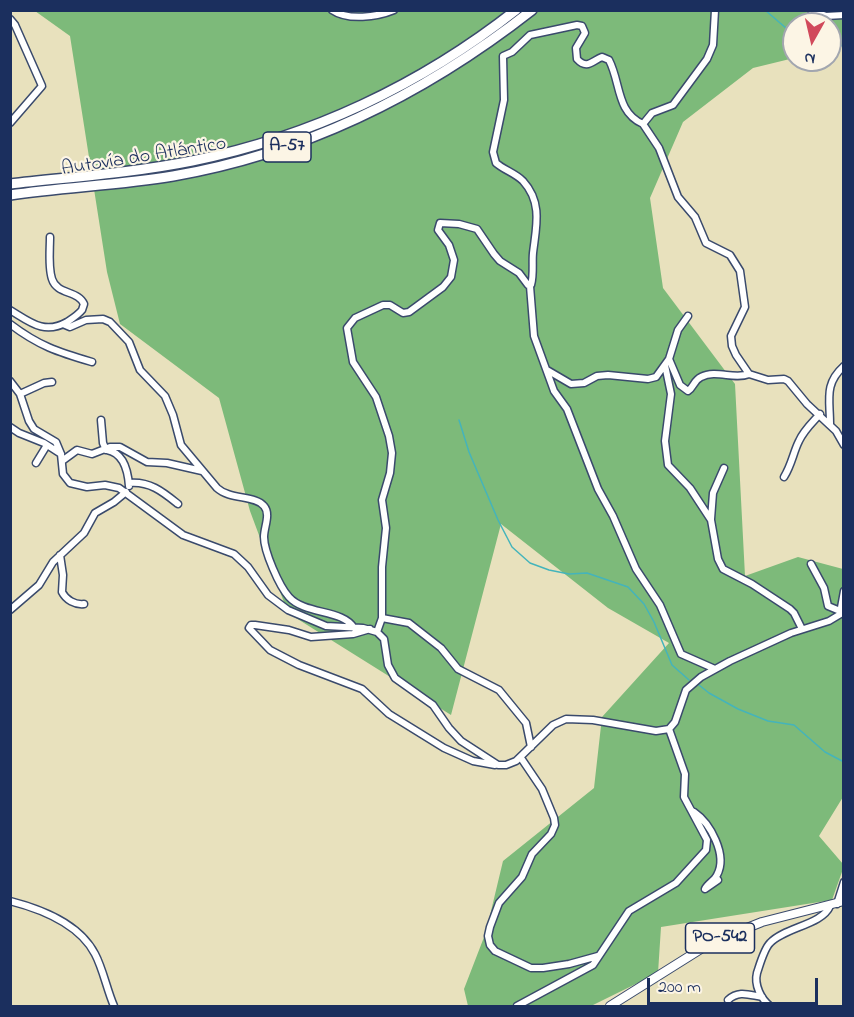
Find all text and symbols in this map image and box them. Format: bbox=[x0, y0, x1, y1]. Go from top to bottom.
north arrow bbox=[782, 12, 842, 72]
text: N bbox=[803, 45, 817, 70]
road number: A-57 bbox=[263, 132, 311, 162]
street label: Autovía do Atlántico bbox=[60, 133, 228, 183]
road number: PO-542 bbox=[686, 923, 754, 953]
scale bar bbox=[650, 966, 821, 1004]
text: 200 m bbox=[658, 975, 701, 1001]

